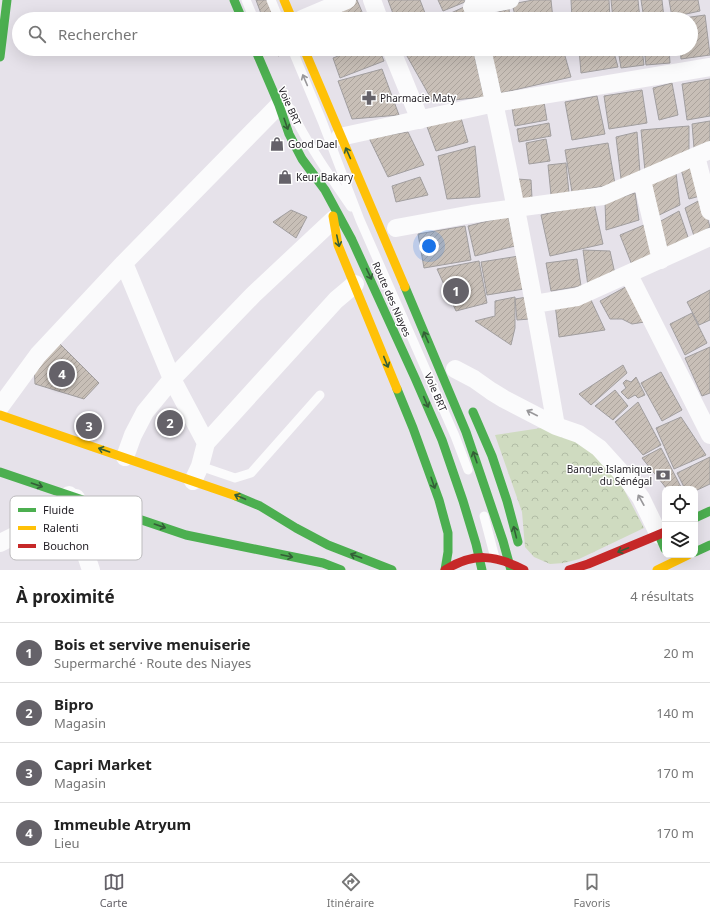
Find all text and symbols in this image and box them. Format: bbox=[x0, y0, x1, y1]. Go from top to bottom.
search box bbox=[12, 12, 698, 56]
icon: search bbox=[26, 23, 48, 45]
text: Rechercher bbox=[58, 24, 138, 44]
one-way arrow bbox=[300, 74, 308, 86]
street label: Voie BRT bbox=[275, 84, 305, 128]
pharmacy icon: Pharmacie Maty bbox=[361, 90, 377, 106]
place label: Pharmacie Maty bbox=[380, 91, 457, 105]
one-way arrow bbox=[282, 118, 290, 130]
shop icon: Good Dael bbox=[269, 136, 285, 152]
place label: Good Dael bbox=[288, 137, 337, 151]
one-way arrow bbox=[343, 147, 351, 159]
shop icon: Keur Bakary bbox=[277, 169, 293, 185]
place label: Keur Bakary bbox=[296, 170, 354, 184]
one-way arrow bbox=[334, 234, 342, 247]
your location bbox=[419, 236, 439, 256]
street label: Route des Niayes bbox=[369, 259, 415, 339]
one-way arrow bbox=[366, 268, 373, 280]
pin: 1 bbox=[443, 276, 469, 306]
one-way arrow bbox=[422, 331, 429, 343]
one-way arrow bbox=[383, 355, 390, 367]
pin: 4 bbox=[49, 359, 75, 389]
street label: Voie BRT bbox=[422, 370, 451, 414]
one-way arrow bbox=[422, 395, 430, 407]
pin: 2 bbox=[157, 408, 183, 438]
one-way arrow bbox=[526, 408, 538, 416]
pin: 3 bbox=[76, 411, 102, 441]
one-way arrow bbox=[98, 446, 111, 453]
one-way arrow bbox=[471, 451, 478, 464]
place label: Banque Islamique du Sénégal bbox=[567, 462, 652, 488]
bank icon: Banque Islamique du Sénégal bbox=[655, 467, 671, 483]
one-way arrow bbox=[429, 476, 437, 488]
one-way arrow bbox=[31, 481, 43, 489]
map controls bbox=[662, 486, 698, 558]
button: locate bbox=[662, 486, 698, 522]
one-way arrow bbox=[235, 493, 247, 501]
one-way arrow bbox=[637, 494, 645, 506]
legend bbox=[10, 496, 142, 560]
text: Fluide bbox=[43, 502, 74, 517]
text: Ralenti bbox=[43, 520, 79, 535]
button: layers bbox=[662, 522, 698, 558]
one-way arrow bbox=[154, 523, 167, 530]
one-way arrow bbox=[511, 526, 518, 539]
text: Bouchon bbox=[43, 538, 89, 553]
one-way arrow bbox=[617, 547, 629, 554]
one-way arrow bbox=[350, 551, 362, 559]
one-way arrow bbox=[280, 553, 293, 561]
text: À proximité bbox=[16, 585, 115, 608]
text: 4 résultats bbox=[630, 587, 694, 605]
text: Bois et servive menuiserie bbox=[54, 634, 251, 654]
text: 1 bbox=[25, 644, 33, 662]
text: 20 m bbox=[664, 644, 694, 662]
text: Supermarché · Route des Niayes bbox=[54, 654, 251, 672]
text: Bipro bbox=[54, 694, 94, 714]
text: 2 bbox=[25, 704, 33, 722]
text: 140 m bbox=[656, 704, 694, 722]
text: Magasin bbox=[54, 714, 106, 732]
text: Capri Market bbox=[54, 754, 152, 774]
text: 3 bbox=[25, 764, 33, 782]
text: 170 m bbox=[656, 764, 694, 782]
text: Magasin bbox=[54, 774, 106, 792]
text: Immeuble Atryum bbox=[54, 814, 191, 834]
text: 4 bbox=[25, 824, 33, 842]
text: 170 m bbox=[656, 824, 694, 842]
text: Lieu bbox=[54, 834, 80, 852]
tab: Carte bbox=[100, 871, 128, 910]
tab: Itinéraire bbox=[327, 871, 374, 910]
tab: Favoris bbox=[574, 871, 610, 910]

